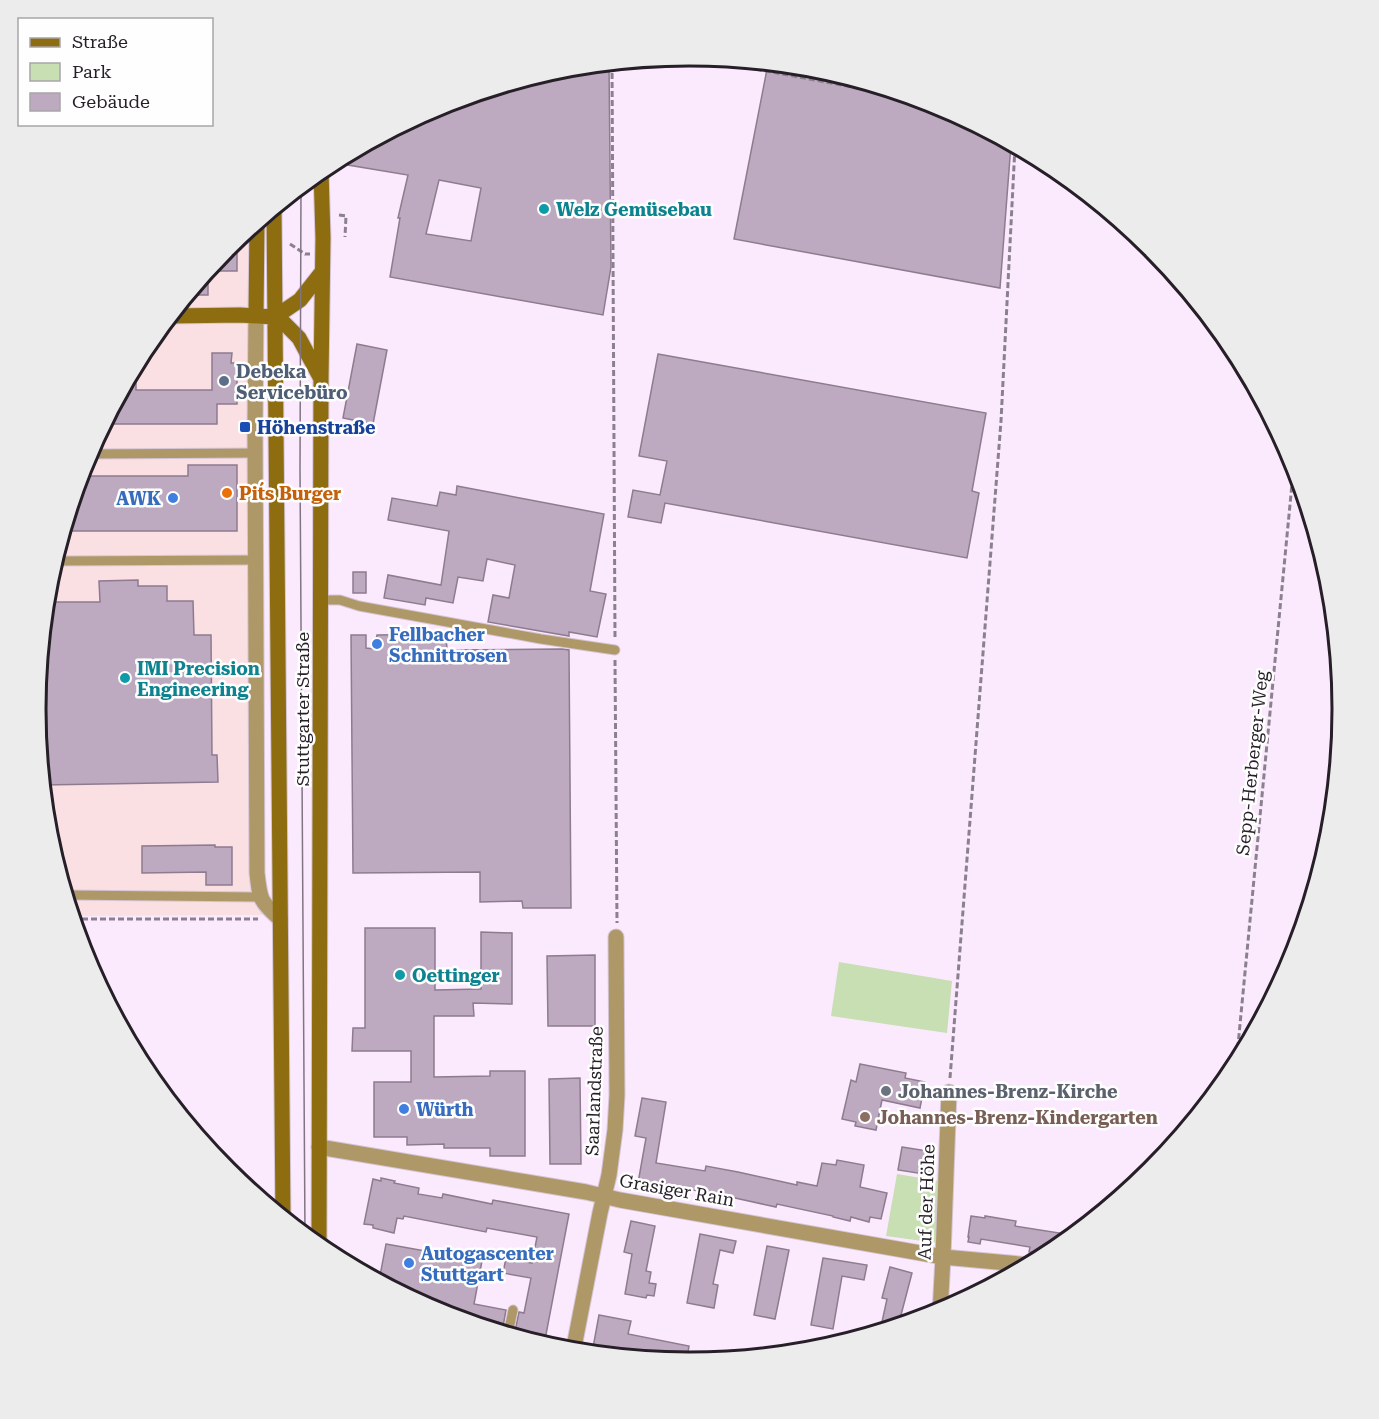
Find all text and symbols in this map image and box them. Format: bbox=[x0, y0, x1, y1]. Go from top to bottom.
legend bbox=[18, 18, 213, 126]
text: Straße bbox=[72, 31, 128, 52]
text: Park bbox=[72, 61, 112, 82]
text: Gebäude bbox=[72, 91, 150, 112]
place label: Welz Gemüsebau bbox=[556, 199, 712, 220]
marker: Welz Gemüsebau bbox=[537, 202, 551, 216]
place label: Debeka Servicebüro bbox=[236, 361, 348, 403]
marker: Debeka Servicebüro bbox=[217, 374, 231, 388]
place label: Höhenstraße bbox=[257, 417, 376, 438]
marker: Höhenstraße bbox=[238, 420, 252, 434]
place label: Pit´s Burger bbox=[239, 482, 341, 504]
marker: Pit´s Burger bbox=[220, 486, 234, 500]
place label: AWK bbox=[116, 488, 161, 509]
marker: AWK bbox=[166, 491, 180, 505]
place label: Fellbacher Schnittrosen bbox=[389, 624, 508, 666]
street label: Stuttgarter Straße bbox=[292, 632, 313, 786]
marker: Fellbacher Schnittrosen bbox=[370, 637, 384, 651]
place label: IMI Precision Engineering bbox=[137, 658, 260, 700]
street label: Sepp-Herberger-Weg bbox=[1232, 669, 1272, 856]
marker: IMI Precision Engineering bbox=[118, 671, 132, 685]
place label: Oettinger bbox=[412, 965, 500, 986]
marker: Oettinger bbox=[393, 968, 407, 982]
street label: Saarlandstraße bbox=[581, 1026, 607, 1156]
place label: Johannes-Brenz-Kirche bbox=[898, 1081, 1118, 1102]
marker: Johannes-Brenz-Kirche bbox=[879, 1084, 893, 1098]
place label: Würth bbox=[416, 1099, 474, 1120]
marker: Würth bbox=[397, 1102, 411, 1116]
place label: Johannes-Brenz-Kindergarten bbox=[877, 1107, 1158, 1128]
marker: Johannes-Brenz-Kindergarten bbox=[858, 1110, 872, 1124]
street label: Auf der Höhe bbox=[913, 1144, 939, 1260]
street label: Grasiger Rain bbox=[618, 1170, 737, 1211]
place label: Autogascenter Stuttgart bbox=[421, 1243, 554, 1285]
marker: Autogascenter Stuttgart bbox=[402, 1256, 416, 1270]

